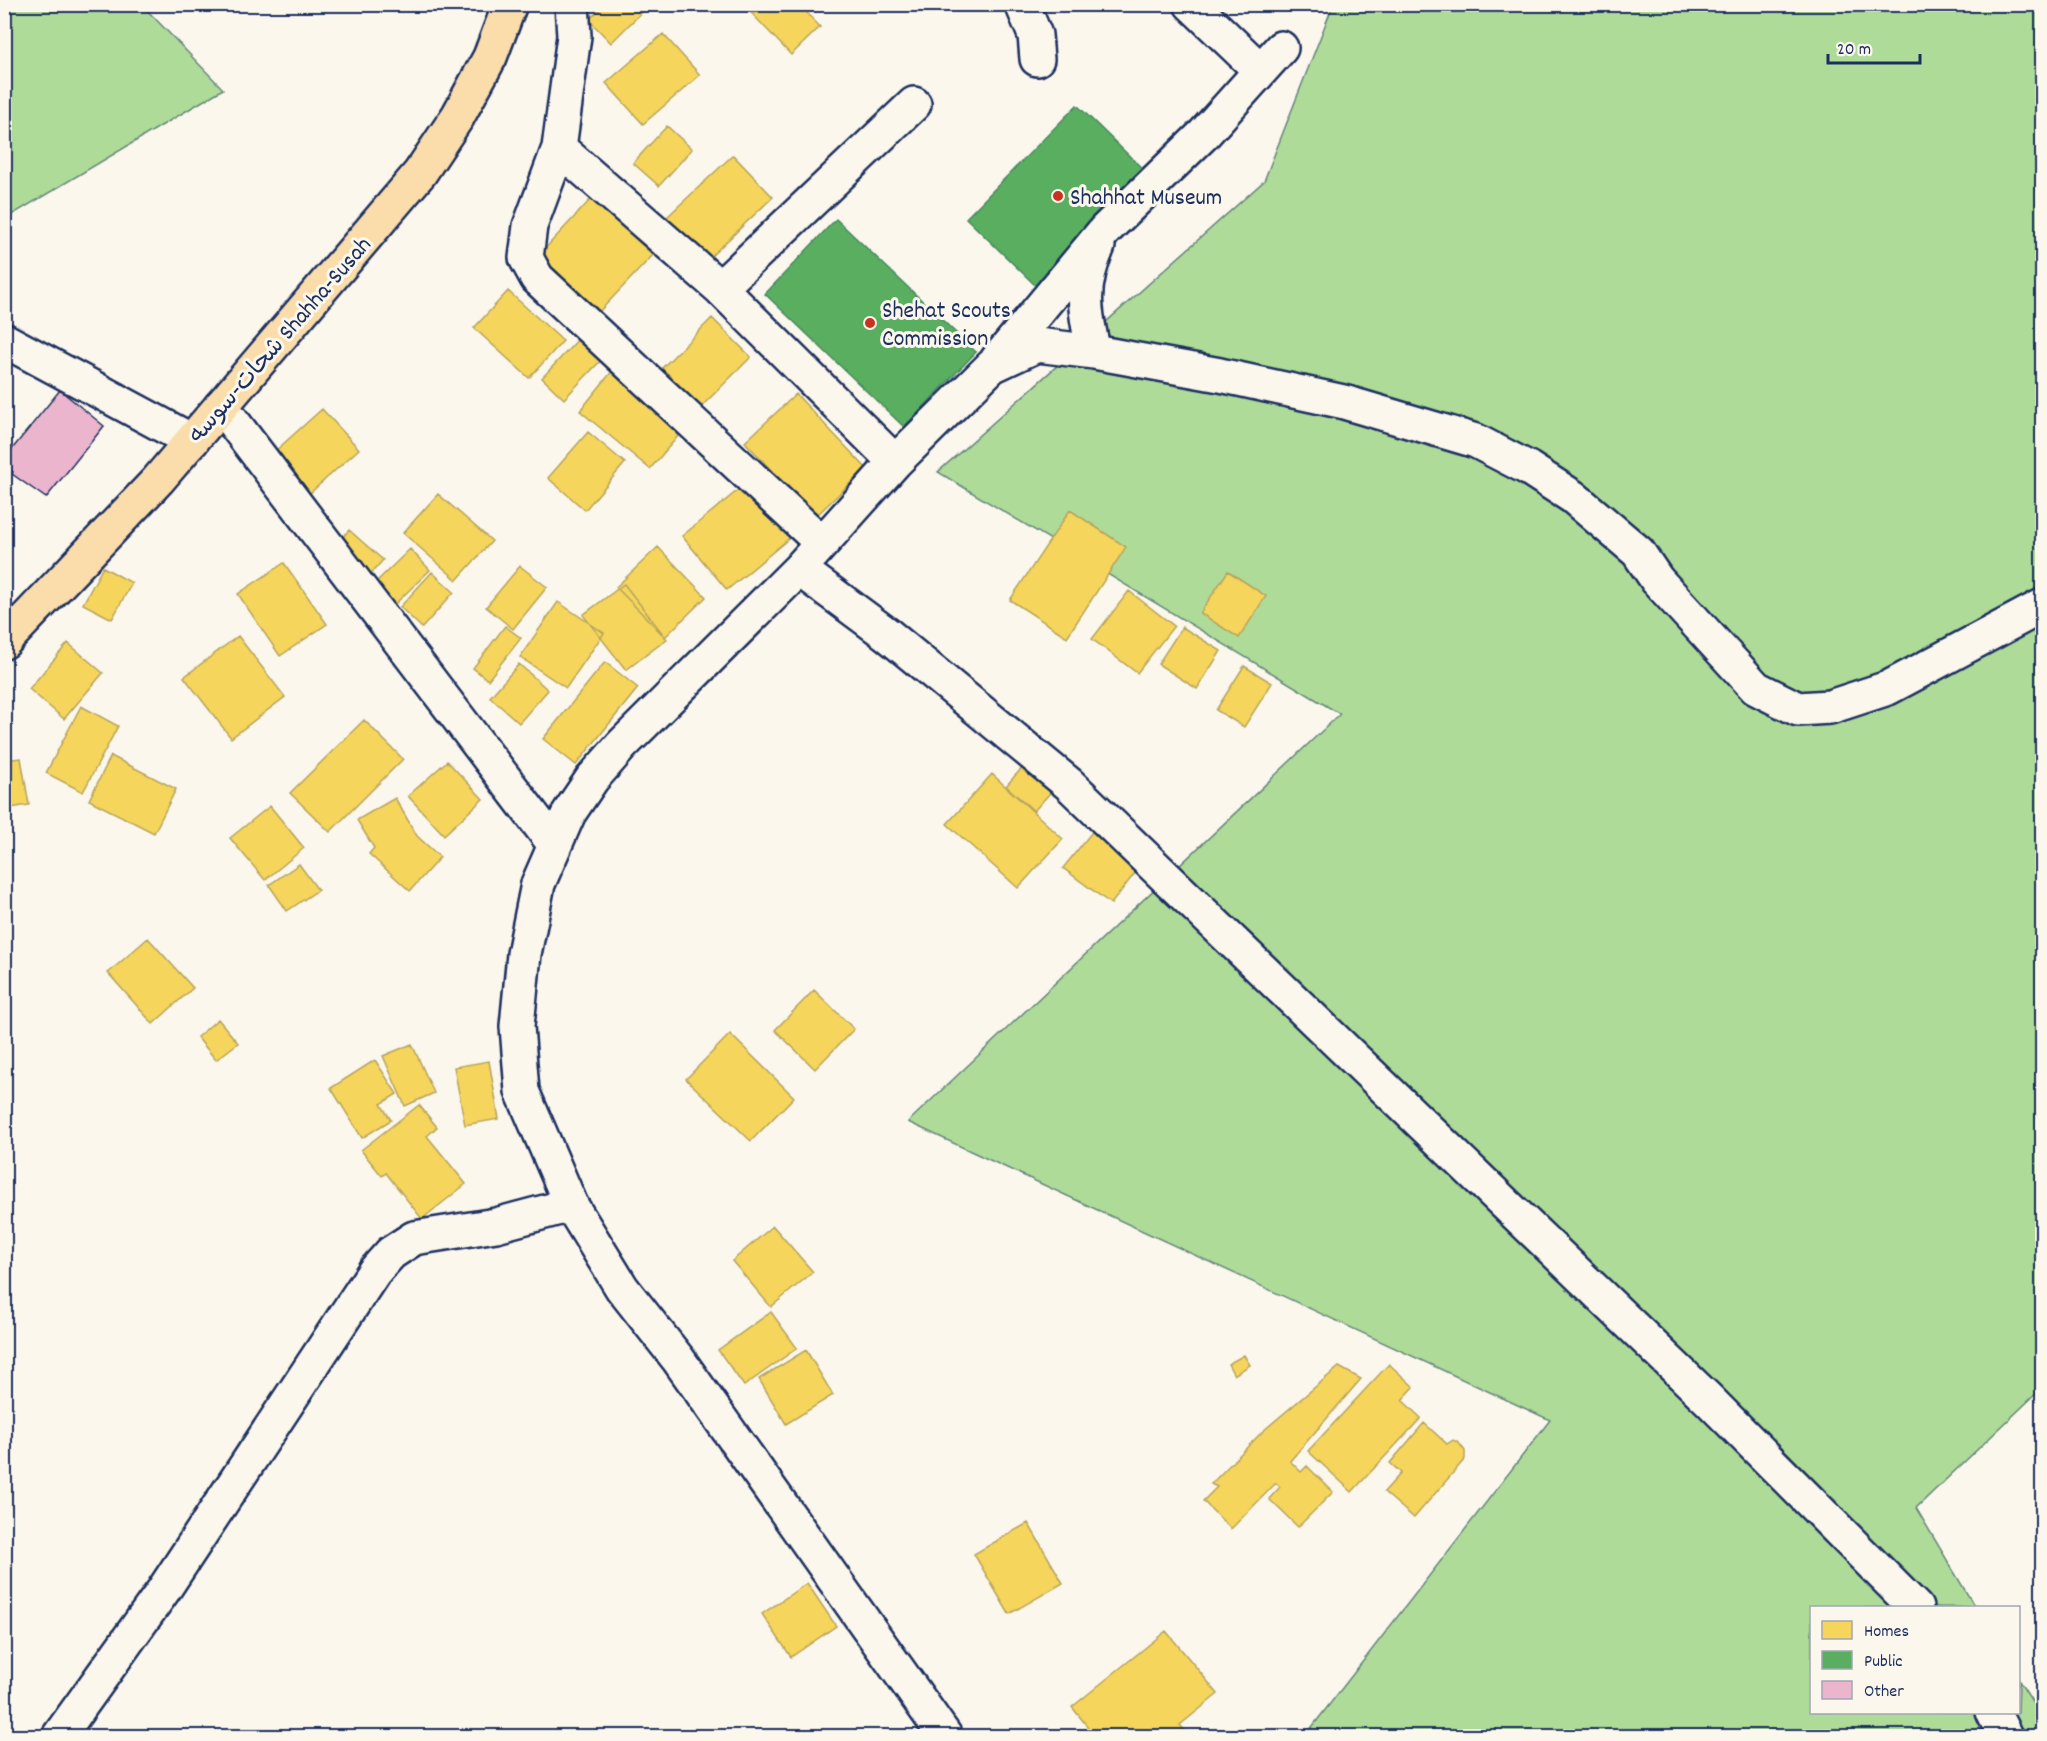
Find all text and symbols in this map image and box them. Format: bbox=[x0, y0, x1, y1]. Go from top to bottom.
scale bar bbox=[1828, 27, 1920, 65]
text: 20 m bbox=[1837, 38, 1871, 63]
place label: Shahhat Museum bbox=[1070, 182, 1222, 216]
marker: Shahhat Museum bbox=[1051, 189, 1065, 203]
street label: شحات-سوسه Shahha-Susah bbox=[182, 230, 381, 452]
place label: Shehat Scouts Commission bbox=[882, 295, 1011, 357]
marker: Shehat Scouts Commission bbox=[863, 316, 877, 330]
legend bbox=[1810, 1606, 2020, 1714]
text: Homes bbox=[1864, 1620, 1909, 1645]
text: Public bbox=[1864, 1650, 1903, 1675]
text: Other bbox=[1864, 1680, 1904, 1705]

